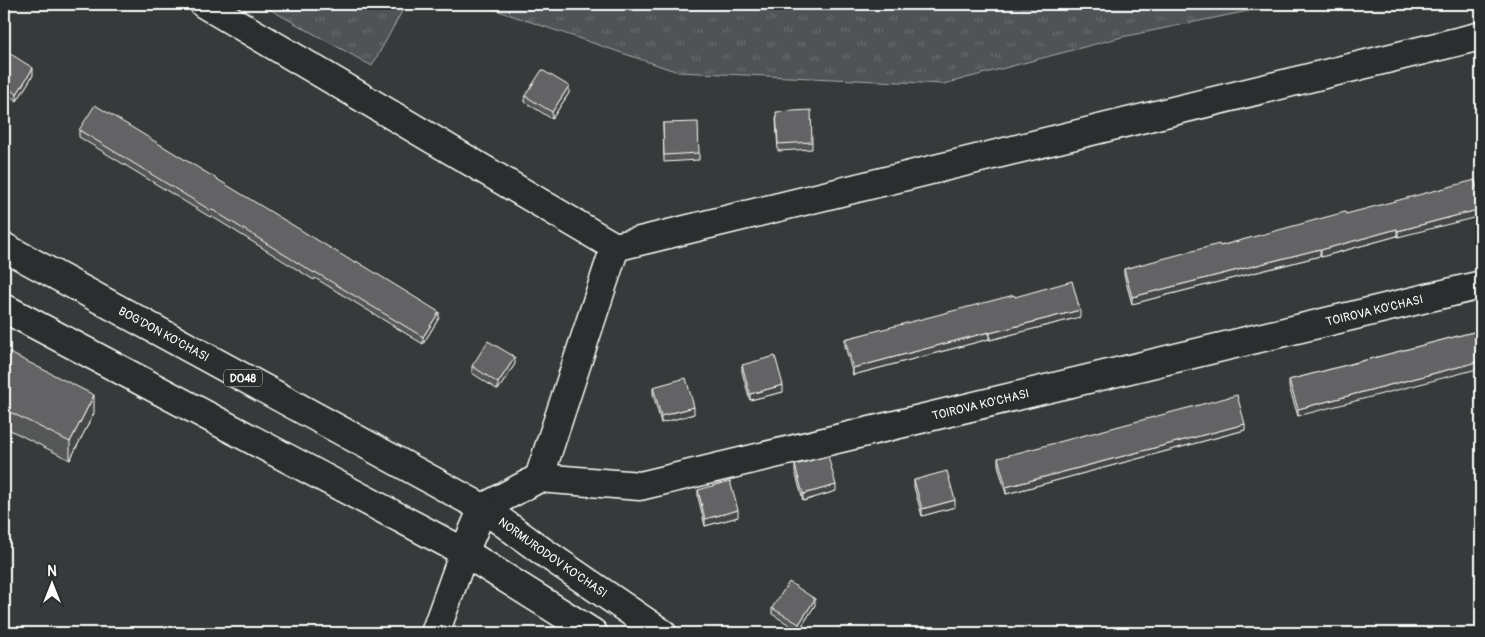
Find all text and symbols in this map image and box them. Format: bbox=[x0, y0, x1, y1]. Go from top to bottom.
street label: TOIROVA KO'CHASI bbox=[1324, 292, 1425, 329]
street label: BOG'DON KO'CHASI bbox=[116, 303, 212, 365]
road number: D048 bbox=[224, 369, 262, 386]
street label: TOIROVA KO'CHASI bbox=[930, 386, 1031, 423]
street label: NORMURODOV KO'CHASI bbox=[495, 514, 610, 601]
north arrow bbox=[28, 560, 78, 610]
text: N bbox=[47, 563, 57, 580]

